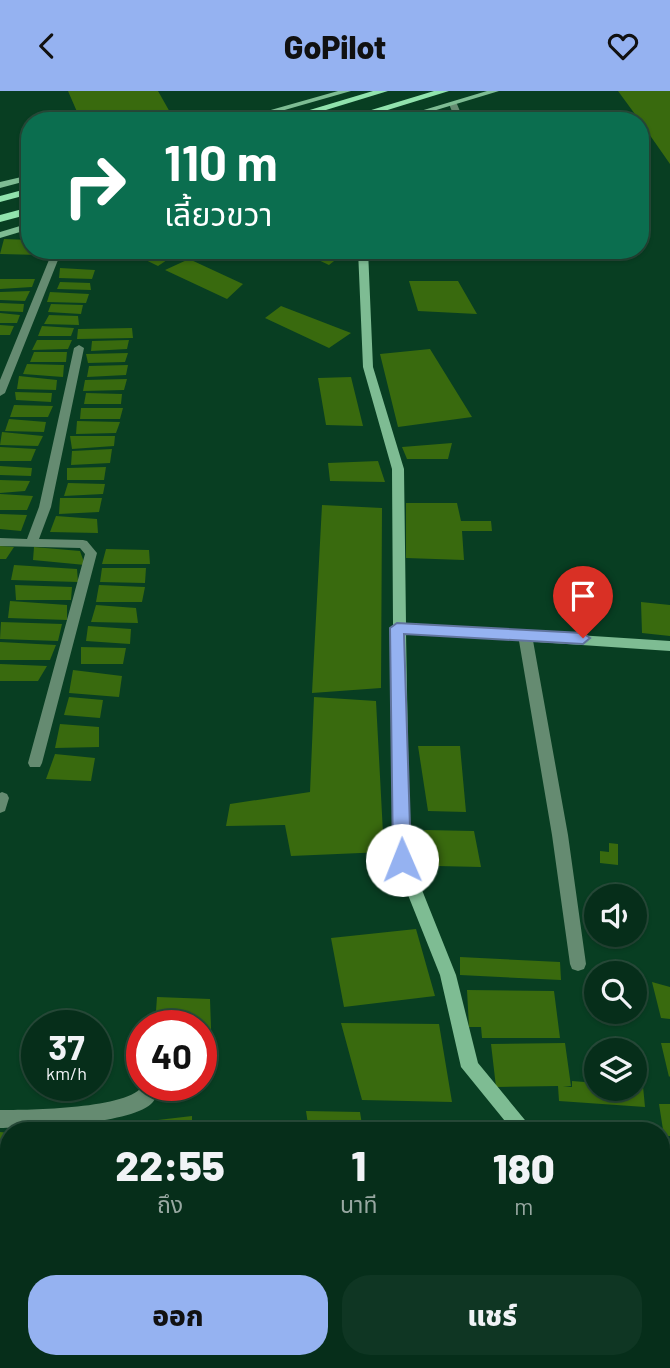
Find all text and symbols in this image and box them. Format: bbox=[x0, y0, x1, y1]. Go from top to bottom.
icon: back bbox=[28, 27, 66, 65]
text: GoPilot bbox=[284, 27, 386, 65]
icon: heart bbox=[604, 27, 642, 65]
text: 110 m bbox=[164, 132, 278, 191]
icon: right bbox=[49, 140, 140, 231]
text: เลี้ยวขวา bbox=[164, 194, 272, 232]
pin bbox=[553, 566, 613, 638]
icon: arrive bbox=[564, 577, 602, 615]
position arrow bbox=[365, 823, 439, 897]
map controls bbox=[584, 884, 647, 1101]
button: sound bbox=[584, 884, 647, 947]
button: search bbox=[584, 961, 647, 1024]
speed limit sign: 40 bbox=[126, 1010, 217, 1101]
text: 37 bbox=[48, 1025, 85, 1067]
button: layers bbox=[584, 1038, 647, 1101]
text: km/h bbox=[46, 1062, 87, 1084]
text: 22:55 bbox=[115, 1139, 225, 1189]
text: 1 bbox=[351, 1139, 366, 1189]
text: 180 bbox=[493, 1142, 555, 1192]
text: ถึง bbox=[157, 1190, 183, 1218]
text: นาที bbox=[340, 1190, 377, 1218]
text: m bbox=[514, 1192, 533, 1220]
button: ออก bbox=[28, 1275, 328, 1355]
button: แชร์ bbox=[342, 1275, 642, 1355]

